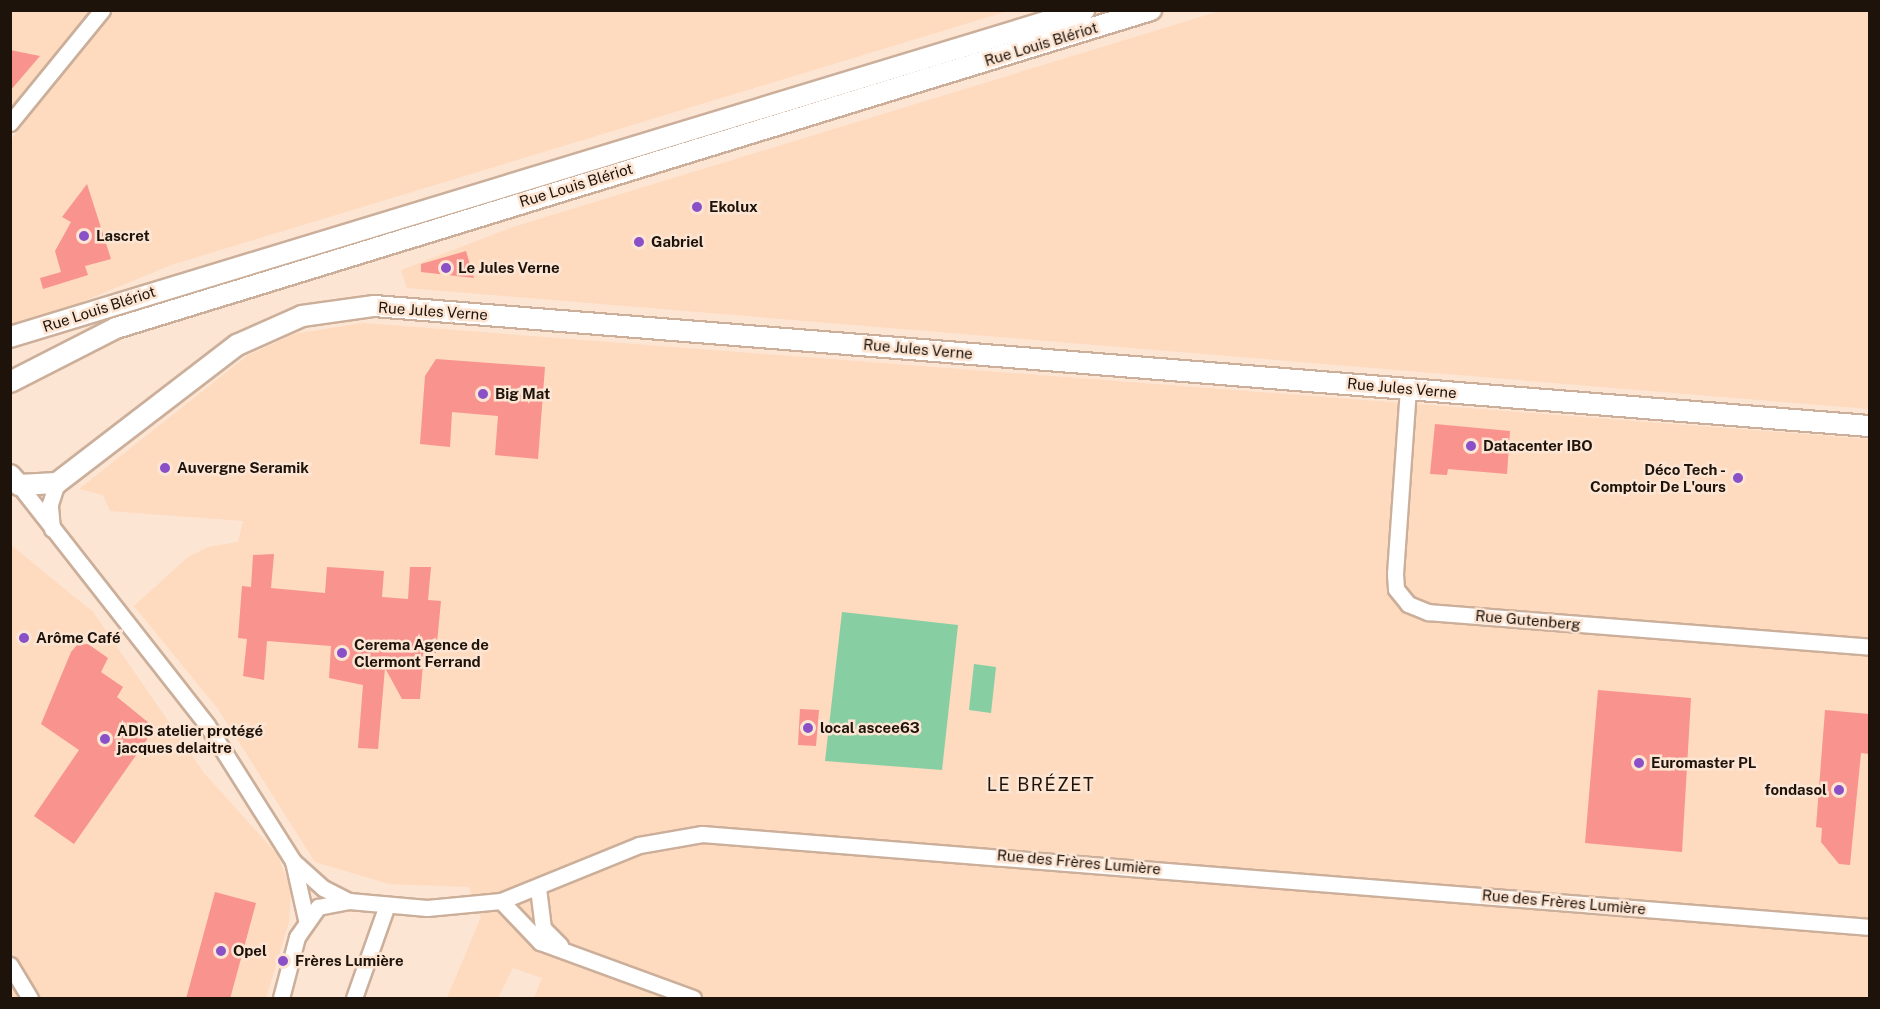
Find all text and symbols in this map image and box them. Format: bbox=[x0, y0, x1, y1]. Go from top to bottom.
street label: Rue Louis Blériot bbox=[982, 18, 1100, 70]
street label: Rue Louis Blériot bbox=[517, 159, 635, 211]
place label: Ekolux bbox=[709, 198, 758, 216]
marker: Ekolux bbox=[690, 200, 704, 214]
place label: Lascret bbox=[96, 227, 150, 245]
marker: Lascret bbox=[77, 229, 91, 243]
place label: Gabriel bbox=[651, 233, 704, 251]
marker: Gabriel bbox=[632, 235, 646, 249]
place label: Le Jules Verne bbox=[458, 259, 560, 277]
marker: Le Jules Verne bbox=[439, 261, 453, 275]
street label: Rue Louis Blériot bbox=[40, 282, 158, 336]
street label: Rue Jules Verne bbox=[377, 298, 489, 324]
street label: Rue Jules Verne bbox=[862, 335, 974, 363]
street label: Rue Jules Verne bbox=[1346, 374, 1458, 402]
place label: Big Mat bbox=[495, 385, 550, 403]
marker: Big Mat bbox=[476, 387, 490, 401]
place label: Datacenter IBO bbox=[1483, 437, 1593, 455]
marker: Datacenter IBO bbox=[1464, 439, 1478, 453]
place label: Auvergne Seramik bbox=[177, 459, 309, 477]
place label: Déco Tech - Comptoir De L'ours bbox=[1590, 460, 1726, 495]
marker: Auvergne Seramik bbox=[158, 461, 172, 475]
marker: Déco Tech - Comptoir De L'ours bbox=[1731, 471, 1745, 485]
street label: Rue Gutenberg bbox=[1475, 606, 1581, 634]
place label: Arôme Café bbox=[36, 629, 121, 647]
marker: Arôme Café bbox=[17, 631, 31, 645]
place label: Cerema Agence de Clermont Ferrand bbox=[354, 635, 489, 670]
marker: Cerema Agence de Clermont Ferrand bbox=[335, 646, 349, 660]
place label: local ascee63 bbox=[820, 719, 920, 737]
place label: ADIS atelier protégé jacques delaitre bbox=[117, 721, 263, 756]
marker: local ascee63 bbox=[801, 721, 815, 735]
marker: ADIS atelier protégé jacques delaitre bbox=[98, 732, 112, 746]
place label: Euromaster PL bbox=[1651, 754, 1756, 772]
marker: Euromaster PL bbox=[1632, 756, 1646, 770]
district label: LE BRÉZET bbox=[987, 774, 1095, 796]
place label: fondasol bbox=[1765, 781, 1827, 799]
marker: fondasol bbox=[1832, 783, 1846, 797]
street label: Rue des Frères Lumière bbox=[996, 846, 1162, 878]
street label: Rue des Frères Lumière bbox=[1481, 886, 1647, 918]
place label: Opel bbox=[233, 942, 267, 960]
marker: Opel bbox=[214, 944, 228, 958]
place label: Frères Lumière bbox=[295, 952, 404, 970]
marker: Frères Lumière bbox=[276, 954, 290, 968]

